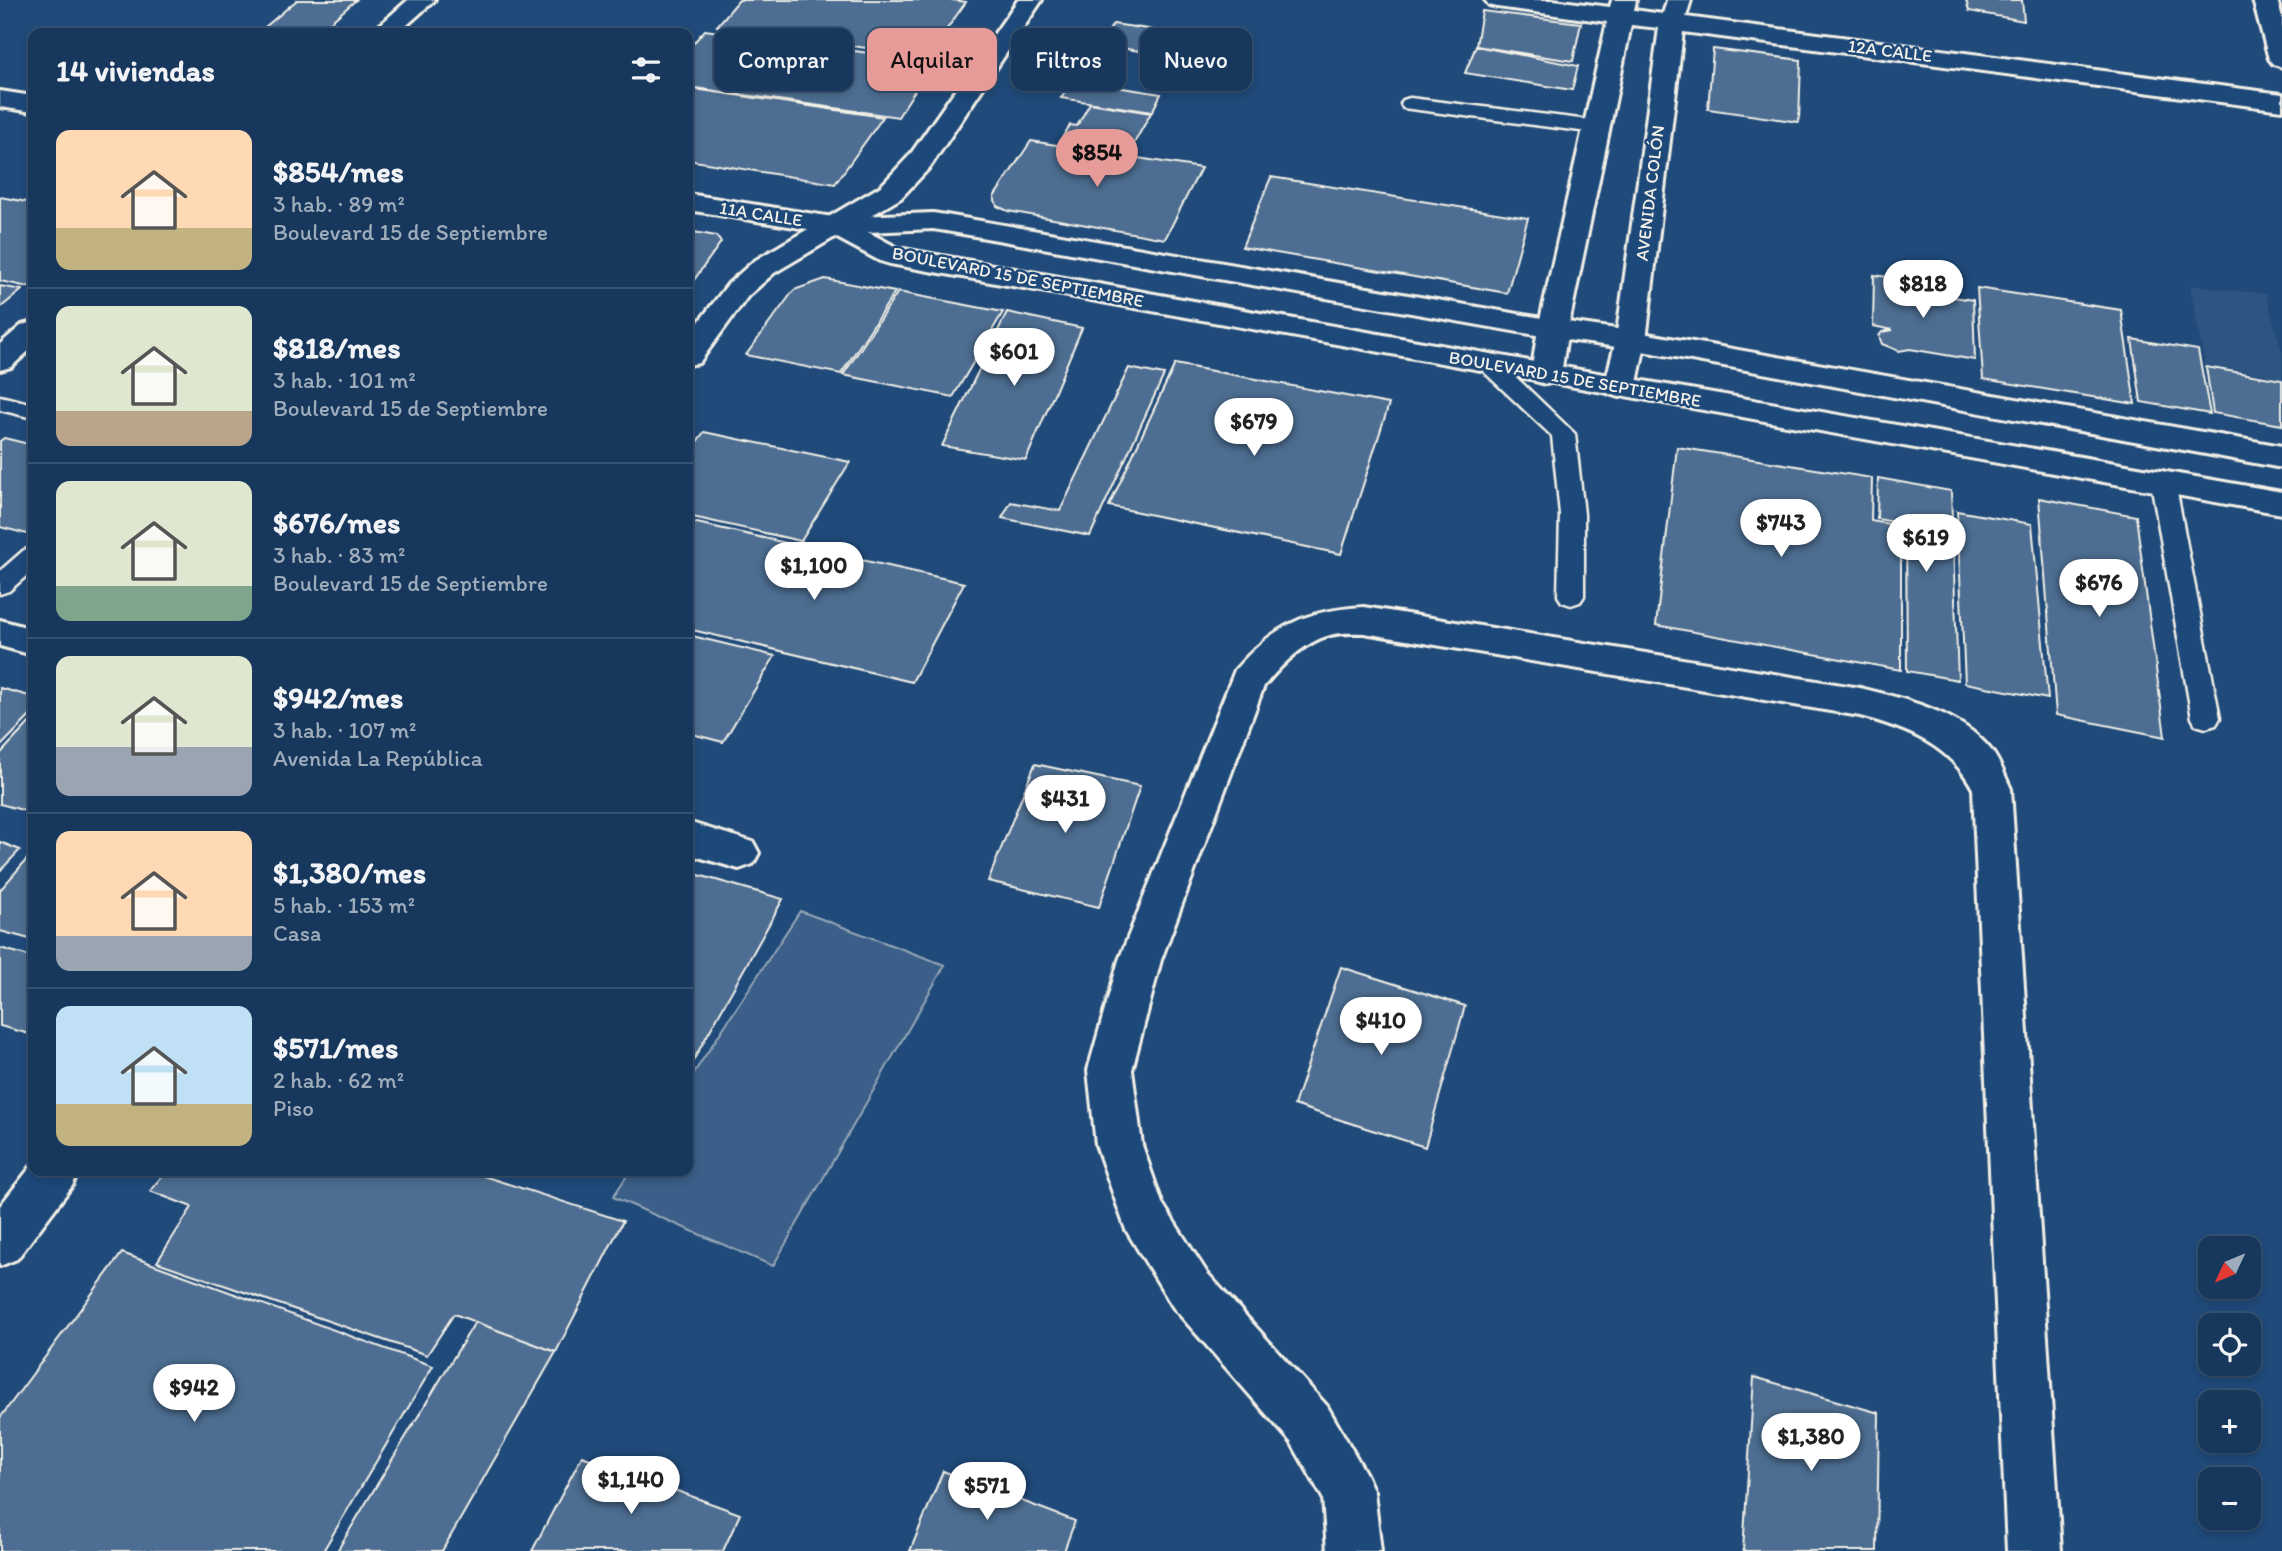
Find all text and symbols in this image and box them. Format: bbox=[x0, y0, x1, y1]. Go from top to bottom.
chip: Comprar bbox=[714, 28, 853, 91]
chip: Alquilar bbox=[867, 28, 997, 91]
chip: Filtros bbox=[1011, 28, 1126, 91]
chip: Nuevo bbox=[1140, 28, 1252, 91]
street label: 12A CALLE bbox=[1847, 35, 1933, 67]
icon: filters bbox=[627, 51, 665, 89]
text: 14 viviendas bbox=[56, 52, 215, 89]
street label: AVENIDA COLÓN bbox=[1631, 124, 1669, 262]
pin: $854 bbox=[1056, 130, 1138, 189]
text: $854 bbox=[1072, 138, 1122, 166]
text: $854/mes bbox=[273, 153, 404, 190]
icon: home bbox=[112, 158, 196, 242]
text: 3 hab. · 89 m² bbox=[273, 190, 405, 218]
street label: 11A CALLE bbox=[718, 197, 804, 231]
text: Boulevard 15 de Septiembre bbox=[273, 218, 548, 246]
street label: BOULEVARD 15 DE SEPTIEMBRE bbox=[890, 242, 1146, 312]
pin: $818 bbox=[1882, 260, 1964, 320]
text: $818 bbox=[1899, 269, 1947, 297]
pin: $601 bbox=[973, 328, 1055, 388]
text: $818/mes bbox=[273, 329, 401, 366]
icon: home bbox=[112, 334, 196, 418]
text: $601 bbox=[990, 337, 1038, 365]
street label: BOULEVARD 15 DE SEPTIEMBRE bbox=[1447, 346, 1703, 412]
text: 3 hab. · 101 m² bbox=[273, 366, 416, 394]
text: Boulevard 15 de Septiembre bbox=[273, 394, 548, 422]
pin: $679 bbox=[1213, 398, 1295, 458]
text: $679 bbox=[1230, 407, 1278, 435]
pin: $743 bbox=[1740, 500, 1822, 559]
text: $676/mes bbox=[273, 504, 400, 541]
text: $743 bbox=[1756, 508, 1806, 536]
icon: home bbox=[112, 509, 196, 593]
pin: $619 bbox=[1885, 514, 1967, 574]
text: $619 bbox=[1903, 523, 1949, 551]
text: 3 hab. · 83 m² bbox=[273, 541, 405, 569]
pin: $1,100 bbox=[757, 542, 871, 602]
text: $1,100 bbox=[781, 551, 847, 579]
pin: $676 bbox=[2058, 560, 2140, 619]
text: $676 bbox=[2075, 568, 2123, 596]
text: Boulevard 15 de Septiembre bbox=[273, 569, 548, 597]
text: $942/mes bbox=[273, 679, 403, 716]
icon: home bbox=[112, 684, 196, 768]
text: 3 hab. · 107 m² bbox=[273, 716, 417, 744]
text: Avenida La República bbox=[273, 744, 483, 772]
pin: $431 bbox=[1024, 776, 1106, 835]
text: $431 bbox=[1041, 784, 1089, 812]
text: $1,380/mes bbox=[273, 854, 426, 891]
icon: home bbox=[112, 859, 196, 943]
text: 5 hab. · 153 m² bbox=[273, 891, 415, 919]
text: Casa bbox=[273, 919, 321, 947]
pin: $410 bbox=[1340, 998, 1422, 1057]
text: $410 bbox=[1356, 1006, 1406, 1034]
text: $571/mes bbox=[273, 1029, 398, 1066]
icon: home bbox=[112, 1034, 196, 1118]
text: 2 hab. · 62 m² bbox=[273, 1066, 404, 1094]
text: Piso bbox=[273, 1094, 314, 1122]
north arrow bbox=[2198, 1236, 2261, 1298]
map controls bbox=[2198, 1236, 2261, 1530]
button: locate bbox=[2198, 1313, 2261, 1376]
pin: $942 bbox=[153, 1364, 235, 1424]
text: $942 bbox=[169, 1373, 219, 1401]
button: + bbox=[2198, 1390, 2261, 1453]
pin: $1,380 bbox=[1754, 1414, 1868, 1473]
text: $1,380 bbox=[1777, 1422, 1845, 1450]
pin: $1,140 bbox=[574, 1456, 688, 1516]
pin: $571 bbox=[946, 1462, 1028, 1522]
text: $1,140 bbox=[598, 1465, 664, 1493]
button: − bbox=[2198, 1467, 2261, 1530]
text: $571 bbox=[964, 1471, 1010, 1499]

